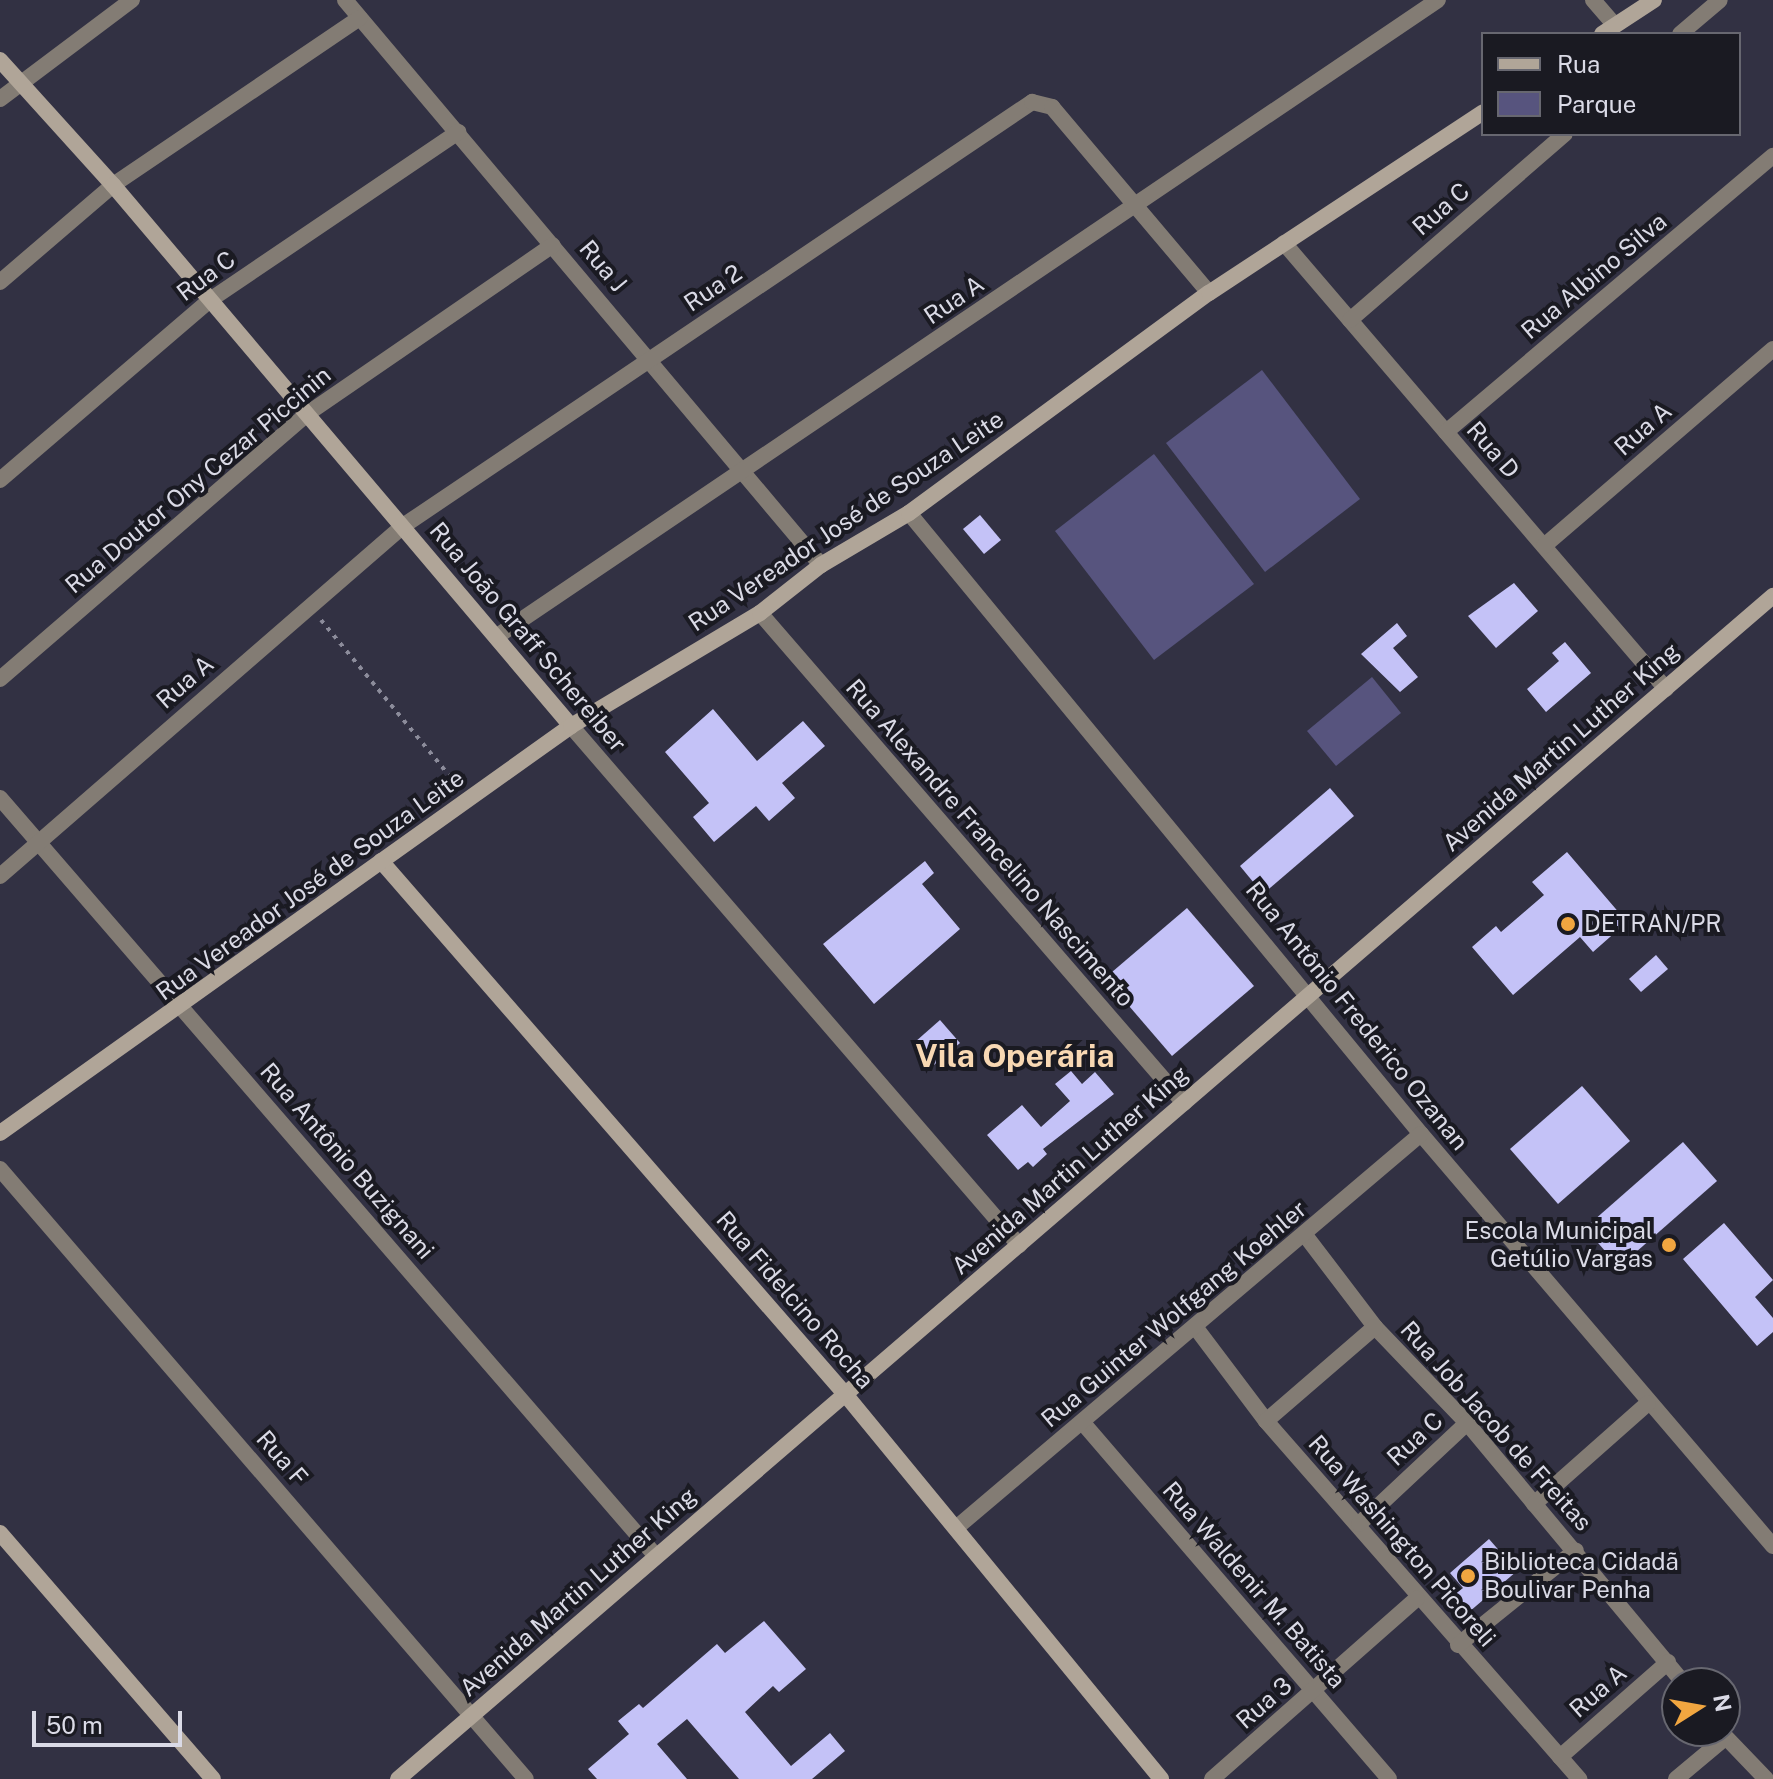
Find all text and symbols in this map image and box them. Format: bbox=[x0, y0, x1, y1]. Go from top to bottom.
legend bbox=[1481, 32, 1741, 136]
text: Rua bbox=[1557, 50, 1600, 78]
text: Parque bbox=[1557, 90, 1636, 118]
street label: Rua C bbox=[1407, 177, 1475, 241]
street label: Rua Albino Silva bbox=[1515, 207, 1673, 345]
street label: Rua J bbox=[573, 234, 633, 298]
street label: Rua C bbox=[171, 245, 241, 307]
street label: Rua 2 bbox=[679, 258, 747, 318]
street label: Rua A bbox=[919, 270, 989, 330]
street label: Rua Doutor Ony Cezar Piccinin bbox=[59, 361, 337, 599]
street label: Rua A bbox=[1609, 396, 1677, 462]
street label: Rua Vereador José de Souza Leite bbox=[683, 404, 1009, 638]
street label: Rua D bbox=[1461, 416, 1525, 484]
street label: Rua João Graff Schereiber bbox=[424, 516, 632, 758]
street label: Avenida Martin Luther King bbox=[1437, 636, 1685, 858]
street label: Rua A bbox=[151, 649, 219, 715]
street label: Rua Alexandre Francelino Nascimento bbox=[840, 673, 1140, 1013]
street label: Rua Vereador José de Souza Leite bbox=[150, 763, 470, 1007]
street label: Rua Antônio Frederico Ozanan bbox=[1240, 876, 1474, 1156]
place label: DETRAN/PR bbox=[1584, 910, 1722, 938]
marker: DETRAN/PR bbox=[1559, 915, 1577, 933]
district label: Vila Operária bbox=[915, 1037, 1115, 1075]
street label: Rua Antônio Buzignani bbox=[254, 1057, 440, 1265]
street label: Avenida Martin Luther King bbox=[946, 1059, 1194, 1281]
street label: Rua Guinter Wolfgang Koehler bbox=[1035, 1194, 1313, 1434]
street label: Rua Fidelcino Rocha bbox=[710, 1205, 880, 1395]
place label: Escola Municipal Getúlio Vargas bbox=[1465, 1217, 1653, 1273]
marker: Escola Municipal Getúlio Vargas bbox=[1660, 1236, 1678, 1254]
street label: Rua Job Jacob de Freitas bbox=[1394, 1315, 1598, 1537]
street label: Rua C bbox=[1381, 1406, 1449, 1472]
street label: Rua F bbox=[250, 1425, 314, 1491]
street label: Rua Washington Picoreli bbox=[1302, 1429, 1502, 1653]
street label: Rua Waldenir M. Batista bbox=[1156, 1476, 1352, 1694]
street label: Avenida Martin Luther King bbox=[454, 1481, 702, 1703]
place label: Biblioteca Cidadã Boulivar Penha bbox=[1484, 1548, 1679, 1604]
marker: Biblioteca Cidadã Boulivar Penha bbox=[1459, 1567, 1477, 1585]
street label: Rua A bbox=[1564, 1658, 1632, 1724]
north arrow bbox=[1661, 1667, 1741, 1747]
street label: Rua 3 bbox=[1230, 1671, 1298, 1735]
text: N bbox=[1708, 1692, 1737, 1714]
scale bar bbox=[36, 1695, 186, 1745]
text: 50 m bbox=[46, 1711, 103, 1739]

